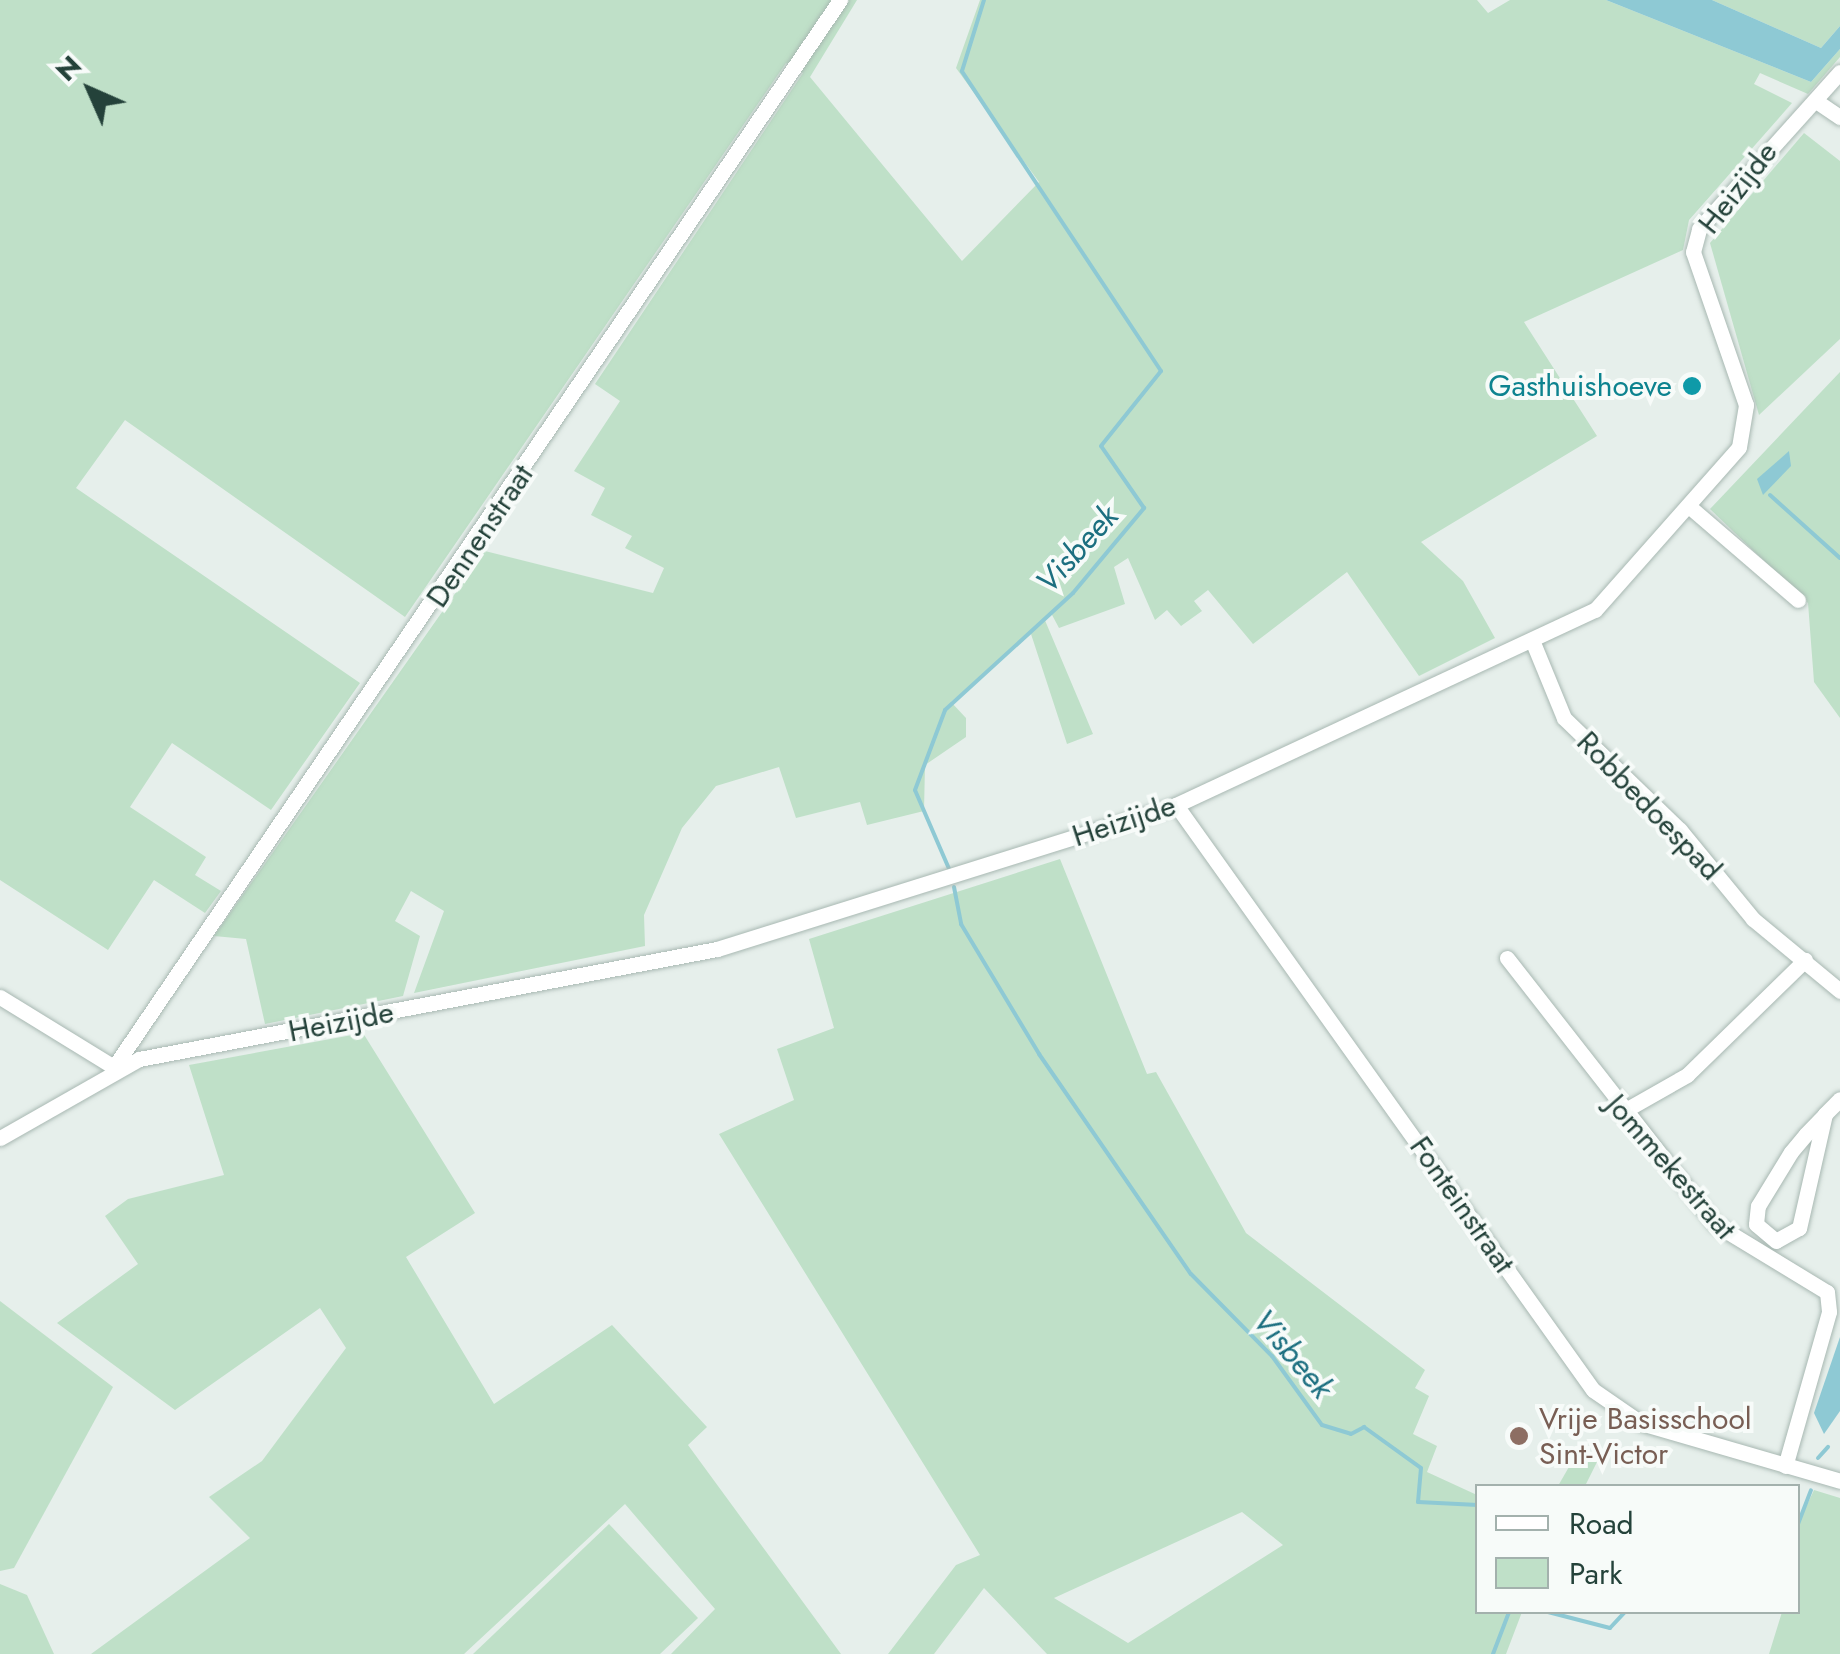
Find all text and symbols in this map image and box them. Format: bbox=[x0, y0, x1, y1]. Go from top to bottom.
north arrow bbox=[40, 40, 140, 140]
text: N bbox=[46, 46, 91, 91]
street label: Heizijde bbox=[1691, 135, 1785, 241]
place label: Gasthuishoeve bbox=[1488, 368, 1672, 404]
marker: Gasthuishoeve bbox=[1681, 375, 1703, 397]
street label: Dennenstraat bbox=[419, 458, 541, 614]
water label: Visbeek bbox=[1028, 497, 1126, 601]
street label: Robbedoespad bbox=[1569, 724, 1729, 888]
street label: Heizijde bbox=[1068, 787, 1180, 855]
street label: Heizijde bbox=[285, 994, 397, 1050]
street label: Jommekestraat bbox=[1598, 1087, 1744, 1247]
street label: Fonteinstraat bbox=[1402, 1130, 1522, 1280]
water label: Visbeek bbox=[1245, 1302, 1341, 1406]
place label: Vrije Basisschool Sint-Victor bbox=[1539, 1401, 1752, 1472]
marker: Vrije Basisschool Sint-Victor bbox=[1508, 1425, 1530, 1447]
legend bbox=[1475, 1484, 1800, 1614]
text: Road bbox=[1569, 1502, 1634, 1545]
text: Park bbox=[1569, 1552, 1622, 1595]

